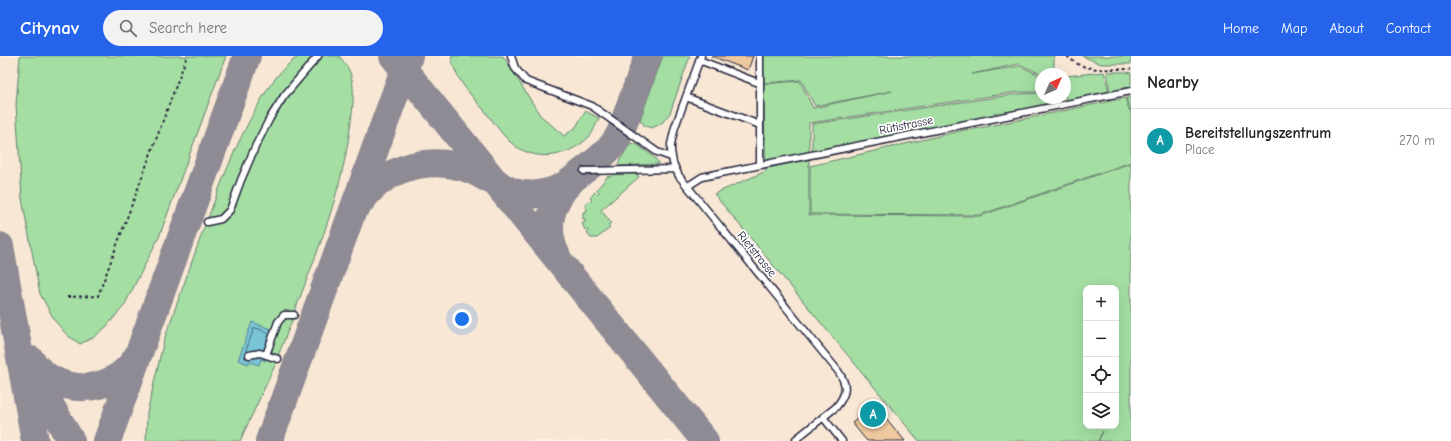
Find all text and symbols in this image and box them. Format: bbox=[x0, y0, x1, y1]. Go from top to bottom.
search box bbox=[103, 10, 383, 46]
text: Citynav bbox=[20, 17, 79, 39]
icon: search bbox=[117, 17, 139, 39]
text: Search here bbox=[149, 19, 227, 37]
text: Home bbox=[1223, 20, 1259, 37]
text: Map bbox=[1281, 20, 1307, 37]
text: About bbox=[1329, 20, 1364, 37]
text: Contact bbox=[1386, 20, 1431, 37]
north arrow bbox=[1035, 68, 1071, 104]
text: Nearby bbox=[1147, 73, 1198, 92]
street label: Rütistrasse bbox=[878, 113, 934, 137]
text: Bereitstellungszentrum bbox=[1185, 124, 1331, 142]
text: A bbox=[1156, 133, 1164, 148]
text: 270 m bbox=[1399, 133, 1435, 148]
text: Place bbox=[1185, 142, 1215, 157]
street label: Rietstrasse bbox=[734, 228, 780, 280]
map controls bbox=[1083, 285, 1119, 429]
button: + bbox=[1083, 285, 1119, 321]
your location bbox=[452, 309, 472, 329]
button: − bbox=[1083, 321, 1119, 357]
button: locate bbox=[1083, 357, 1119, 393]
button: layers bbox=[1083, 393, 1119, 429]
pin: A bbox=[860, 399, 886, 429]

